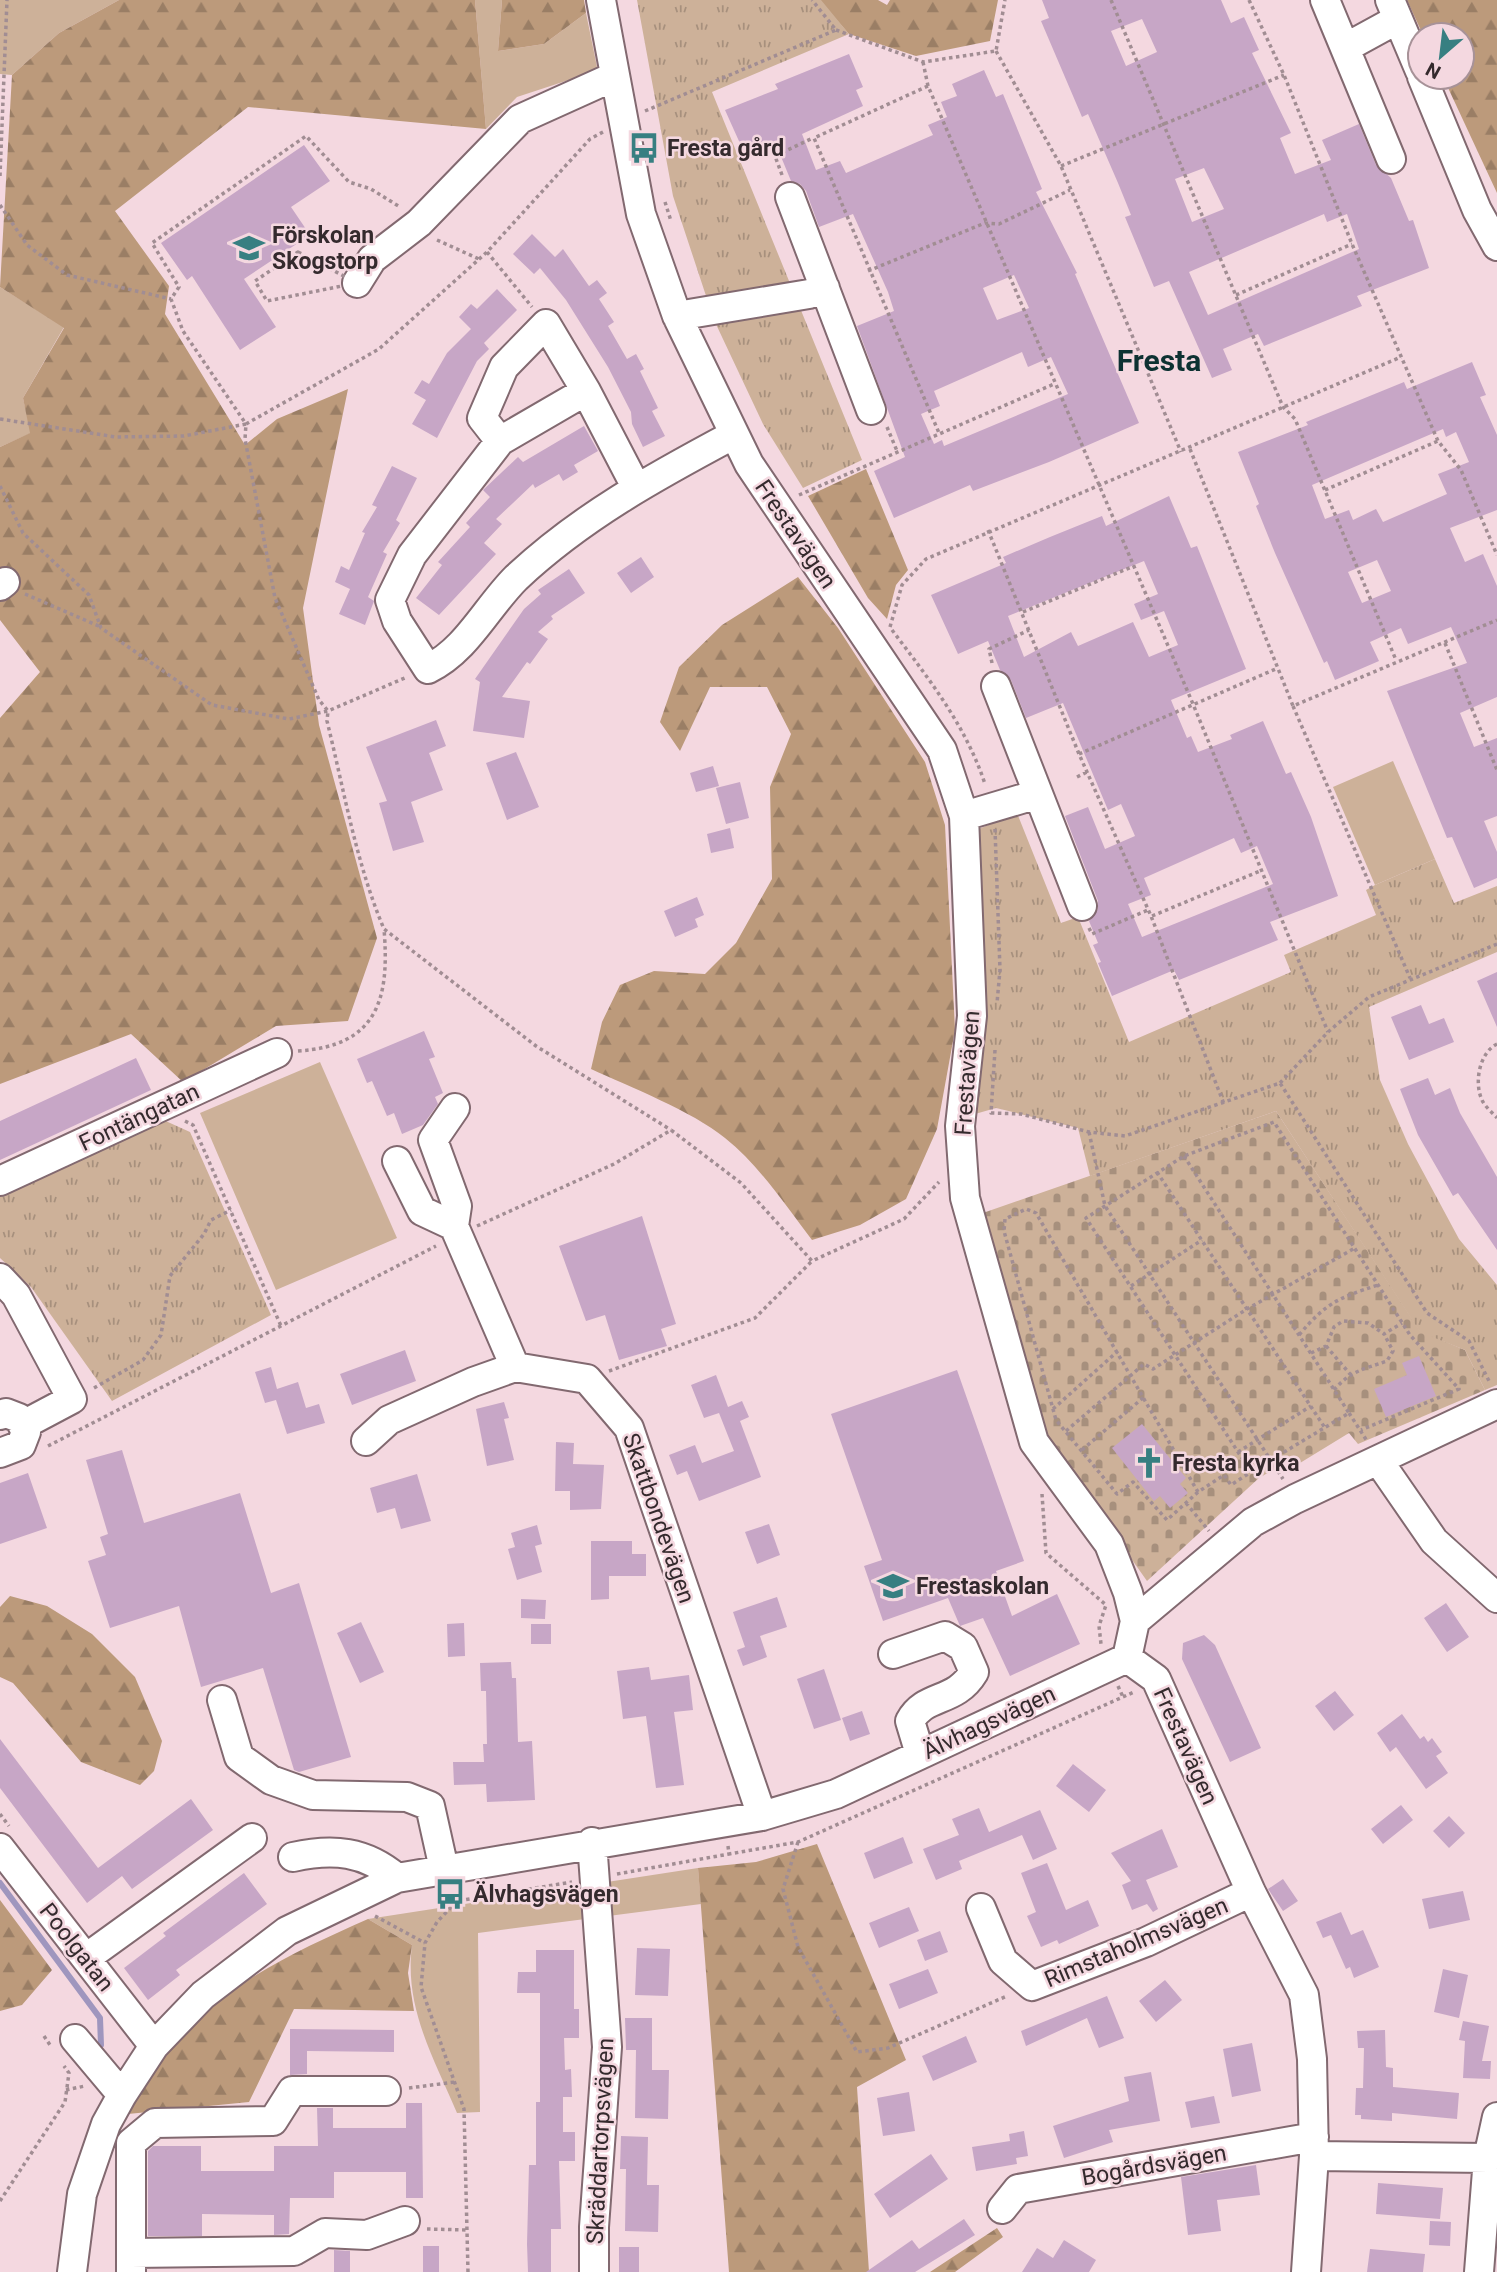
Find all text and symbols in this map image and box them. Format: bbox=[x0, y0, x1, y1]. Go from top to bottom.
north arrow bbox=[1406, 21, 1476, 91]
text: N bbox=[1422, 57, 1445, 84]
bus stop icon: Fresta gård bbox=[627, 131, 661, 165]
place label: Fresta gård bbox=[667, 135, 784, 162]
place label: Förskolan Skogstorp bbox=[272, 222, 378, 275]
school or university icon: Förskolan Skogstorp bbox=[232, 231, 266, 265]
district label: Fresta bbox=[1117, 343, 1201, 378]
street label: Frestavägen bbox=[749, 475, 842, 594]
street label: Frestavägen bbox=[950, 1010, 985, 1136]
street label: Fontängatan bbox=[75, 1078, 203, 1157]
street label: Skattbondevägen bbox=[617, 1430, 700, 1607]
church icon: Fresta kyrka bbox=[1132, 1446, 1166, 1480]
place label: Fresta kyrka bbox=[1172, 1450, 1299, 1477]
school or university icon: Frestaskolan bbox=[876, 1569, 910, 1603]
place label: Frestaskolan bbox=[916, 1573, 1049, 1600]
street label: Älvhagsvägen bbox=[919, 1680, 1060, 1765]
street label: Frestavägen bbox=[1148, 1684, 1223, 1809]
bus stop icon: Älvhagsvägen bbox=[433, 1877, 467, 1911]
place label: Älvhagsvägen bbox=[473, 1881, 619, 1908]
street label: Rimstaholmsvägen bbox=[1040, 1892, 1232, 1993]
street label: Poolgatan bbox=[34, 1898, 119, 1997]
street label: Skräddartorpsvägen bbox=[582, 2037, 619, 2245]
street label: Bogårdsvägen bbox=[1080, 2139, 1229, 2192]

